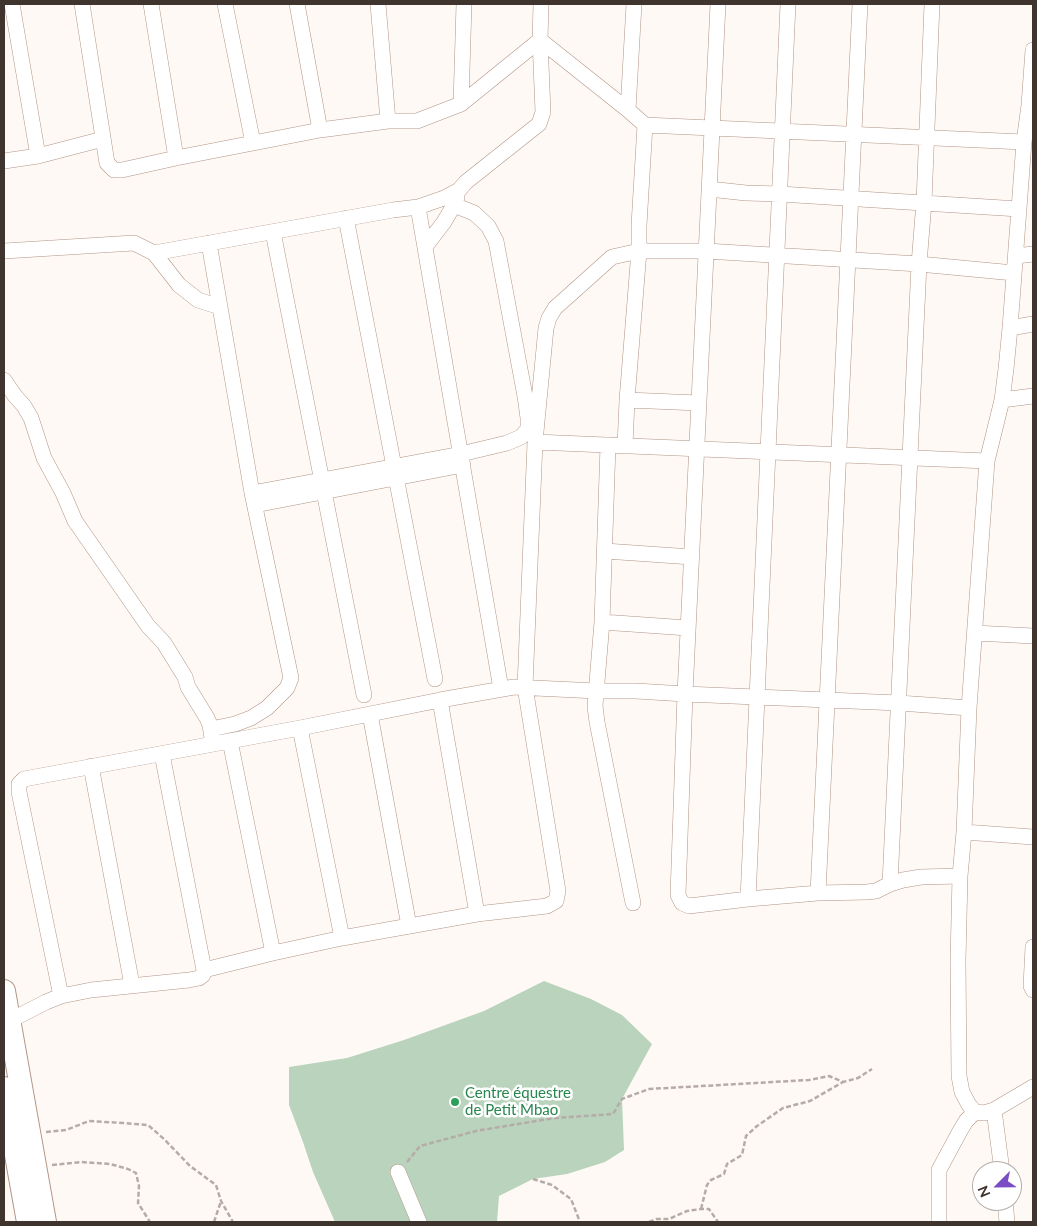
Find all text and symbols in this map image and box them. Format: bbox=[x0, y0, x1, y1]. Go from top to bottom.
place label: Centre équestre de Petit Mbao bbox=[465, 1084, 571, 1119]
marker: Centre équestre de Petit Mbao bbox=[449, 1096, 461, 1108]
north arrow bbox=[972, 1161, 1022, 1211]
text: N bbox=[974, 1183, 994, 1200]

